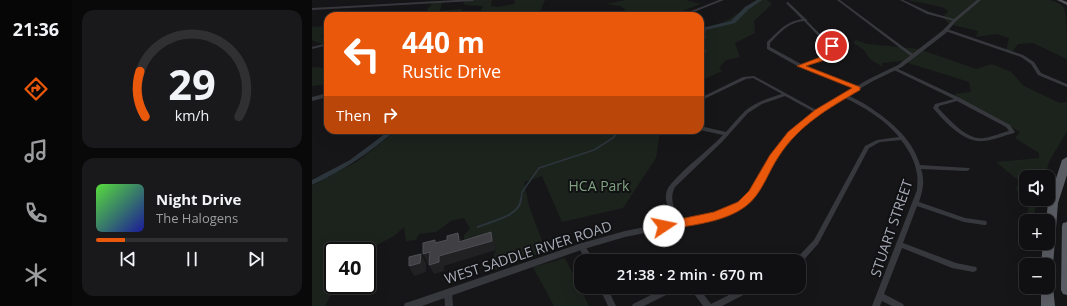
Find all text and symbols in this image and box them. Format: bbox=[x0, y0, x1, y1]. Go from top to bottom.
text: 21:36 bbox=[13, 17, 59, 41]
text: 440 m bbox=[402, 23, 485, 61]
icon: left bbox=[336, 28, 388, 80]
pin bbox=[815, 29, 849, 63]
icon: arrive bbox=[821, 35, 843, 57]
text: 29 bbox=[168, 56, 216, 112]
text: Rustic Drive bbox=[402, 59, 501, 83]
icon: directions bbox=[22, 75, 50, 103]
icon: right bbox=[379, 104, 401, 126]
text: Then bbox=[336, 105, 371, 125]
text: km/h bbox=[175, 106, 209, 125]
icon: music bbox=[22, 137, 50, 165]
map controls bbox=[1019, 170, 1055, 294]
button: sound bbox=[1019, 170, 1055, 206]
park label: HCA Park bbox=[569, 176, 630, 195]
street label: STUART STREET bbox=[865, 177, 917, 279]
text: Night Drive bbox=[156, 189, 241, 209]
icon: phone bbox=[22, 199, 50, 227]
position arrow bbox=[643, 205, 685, 247]
text: The Halogens bbox=[156, 209, 238, 227]
button: + bbox=[1019, 214, 1055, 250]
street label: WEST SADDLE RIVER ROAD bbox=[442, 216, 614, 288]
speed limit sign: 40 bbox=[324, 242, 376, 294]
icon: previous bbox=[117, 248, 139, 270]
icon: pause bbox=[181, 248, 203, 270]
icon: next bbox=[245, 248, 267, 270]
button: − bbox=[1019, 258, 1055, 294]
icon: climate bbox=[22, 261, 50, 289]
text: 21:38 · 2 min · 670 m bbox=[617, 264, 763, 284]

